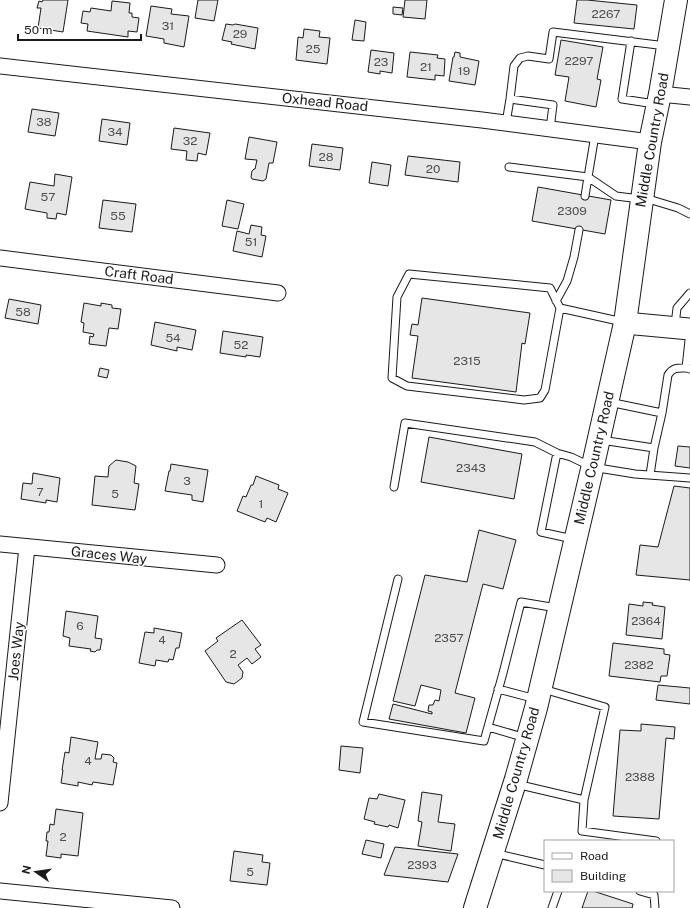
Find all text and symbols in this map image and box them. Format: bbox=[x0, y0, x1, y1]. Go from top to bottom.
house number: 2267 bbox=[592, 7, 620, 21]
scale bar bbox=[18, 16, 141, 42]
house number: 31 bbox=[162, 19, 174, 33]
text: 50 m bbox=[24, 23, 52, 37]
house number: 29 bbox=[233, 27, 247, 41]
house number: 25 bbox=[306, 42, 321, 56]
house number: 2297 bbox=[565, 54, 593, 68]
house number: 23 bbox=[374, 55, 388, 69]
house number: 21 bbox=[420, 60, 432, 74]
house number: 19 bbox=[458, 64, 470, 78]
street label: Middle Country Road bbox=[632, 71, 672, 209]
street label: Oxhead Road bbox=[281, 90, 369, 114]
house number: 38 bbox=[36, 115, 52, 129]
house number: 34 bbox=[107, 125, 123, 139]
house number: 32 bbox=[183, 134, 197, 148]
house number: 28 bbox=[319, 150, 334, 164]
house number: 20 bbox=[426, 162, 440, 176]
house number: 57 bbox=[41, 190, 55, 204]
house number: 2309 bbox=[557, 204, 587, 218]
house number: 55 bbox=[110, 209, 126, 223]
house number: 51 bbox=[245, 235, 257, 249]
street label: Craft Road bbox=[104, 263, 174, 287]
house number: 58 bbox=[15, 305, 31, 319]
house number: 54 bbox=[165, 331, 181, 345]
house number: 52 bbox=[234, 338, 248, 352]
house number: 2315 bbox=[453, 354, 481, 368]
street label: Middle Country Road bbox=[571, 390, 617, 526]
house number: 2343 bbox=[456, 461, 486, 475]
house number: 3 bbox=[183, 474, 191, 488]
house number: 7 bbox=[36, 485, 44, 499]
house number: 5 bbox=[111, 487, 119, 501]
house number: 1 bbox=[259, 497, 263, 511]
street label: Graces Way bbox=[70, 543, 148, 567]
house number: 2364 bbox=[631, 614, 661, 628]
house number: 6 bbox=[76, 619, 84, 633]
street label: Joes Way bbox=[5, 620, 27, 681]
house number: 2357 bbox=[434, 631, 464, 645]
house number: 4 bbox=[158, 633, 166, 647]
house number: 2 bbox=[229, 647, 237, 661]
house number: 2382 bbox=[624, 658, 654, 672]
street label: Middle Country Road bbox=[490, 705, 542, 841]
house number: 4 bbox=[84, 754, 92, 768]
house number: 2388 bbox=[625, 770, 655, 784]
house number: 2 bbox=[59, 830, 67, 844]
legend bbox=[544, 840, 674, 892]
text: Road bbox=[580, 849, 608, 863]
north arrow bbox=[16, 852, 56, 892]
house number: 2393 bbox=[407, 858, 437, 872]
text: N bbox=[19, 864, 33, 875]
house number: 5 bbox=[246, 865, 254, 879]
text: Building bbox=[580, 869, 626, 883]

